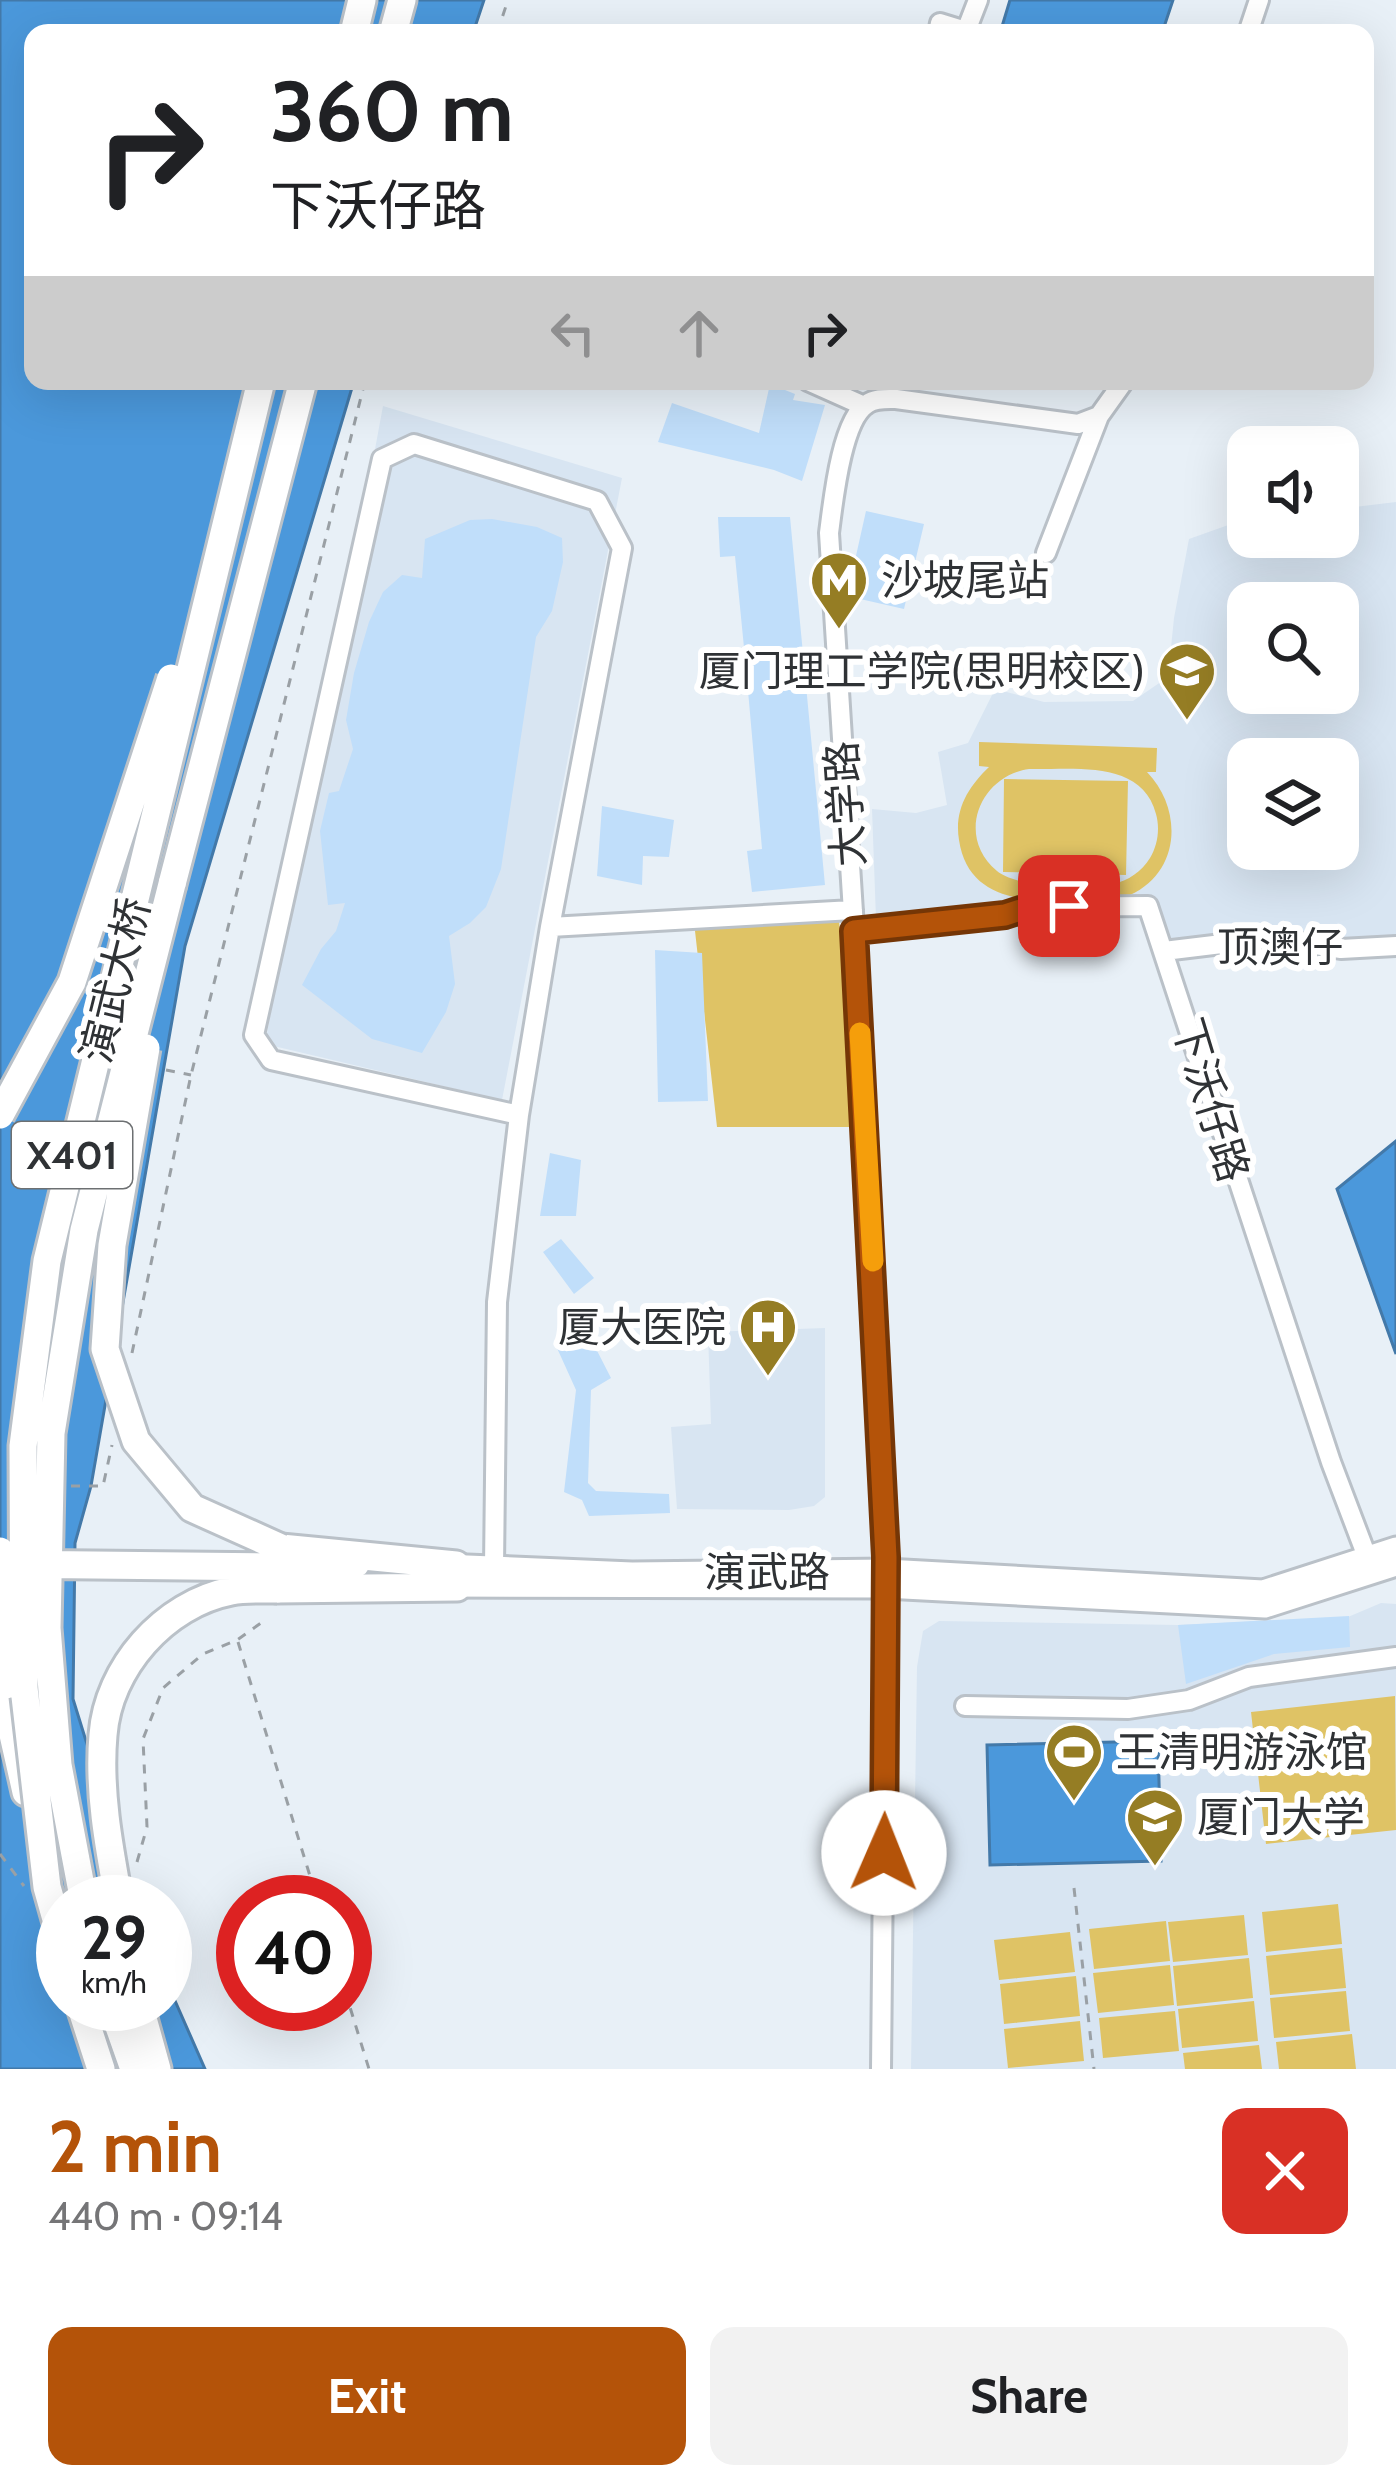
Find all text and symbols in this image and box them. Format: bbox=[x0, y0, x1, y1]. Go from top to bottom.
text: 360 m bbox=[270, 60, 514, 162]
icon: right bbox=[72, 72, 228, 228]
text: 下沃仔路 bbox=[270, 173, 486, 239]
icon: left bbox=[540, 300, 606, 366]
icon: ahead bbox=[666, 300, 732, 366]
icon: right bbox=[792, 300, 858, 366]
map controls bbox=[1227, 426, 1359, 870]
button: sound bbox=[1227, 426, 1359, 558]
metro station icon: 沙坡尾站 bbox=[808, 549, 870, 631]
place label: 沙坡尾站 bbox=[881, 554, 1049, 606]
button: search bbox=[1227, 582, 1359, 714]
school or university icon: 厦门理工学院(思明校区) bbox=[1156, 640, 1218, 722]
place label: 厦门理工学院(思明校区) bbox=[699, 645, 1145, 697]
button: layers bbox=[1227, 738, 1359, 870]
street label: 大学路 bbox=[815, 739, 875, 869]
pin bbox=[1018, 855, 1120, 957]
icon: arrive bbox=[1036, 873, 1102, 939]
street label: 演武大桥 bbox=[69, 892, 161, 1068]
street label: 顶澳仔 bbox=[1217, 921, 1343, 973]
street label: 下沃仔路 bbox=[1162, 1012, 1260, 1188]
road number: X401 bbox=[12, 1122, 132, 1188]
hospital icon: 厦大医院 bbox=[737, 1296, 799, 1378]
place label: 厦大医院 bbox=[558, 1301, 726, 1353]
street label: 演武路 bbox=[704, 1546, 830, 1598]
sports icon: 王清明游泳馆 bbox=[1043, 1721, 1105, 1803]
place label: 王清明游泳馆 bbox=[1116, 1726, 1368, 1778]
school or university icon: 厦门大学 bbox=[1124, 1786, 1186, 1868]
position arrow bbox=[821, 1790, 947, 1916]
place label: 厦门大学 bbox=[1197, 1791, 1365, 1843]
speed limit sign: 40 bbox=[216, 1875, 372, 2031]
text: 29 bbox=[81, 1901, 147, 1974]
text: km/h bbox=[81, 1964, 147, 2001]
text: 2 min bbox=[48, 2103, 222, 2190]
button: close bbox=[1222, 2108, 1348, 2234]
text: 440 m · 09:14 bbox=[48, 2192, 283, 2240]
button: Exit bbox=[48, 2327, 686, 2465]
button: Share bbox=[710, 2327, 1348, 2465]

